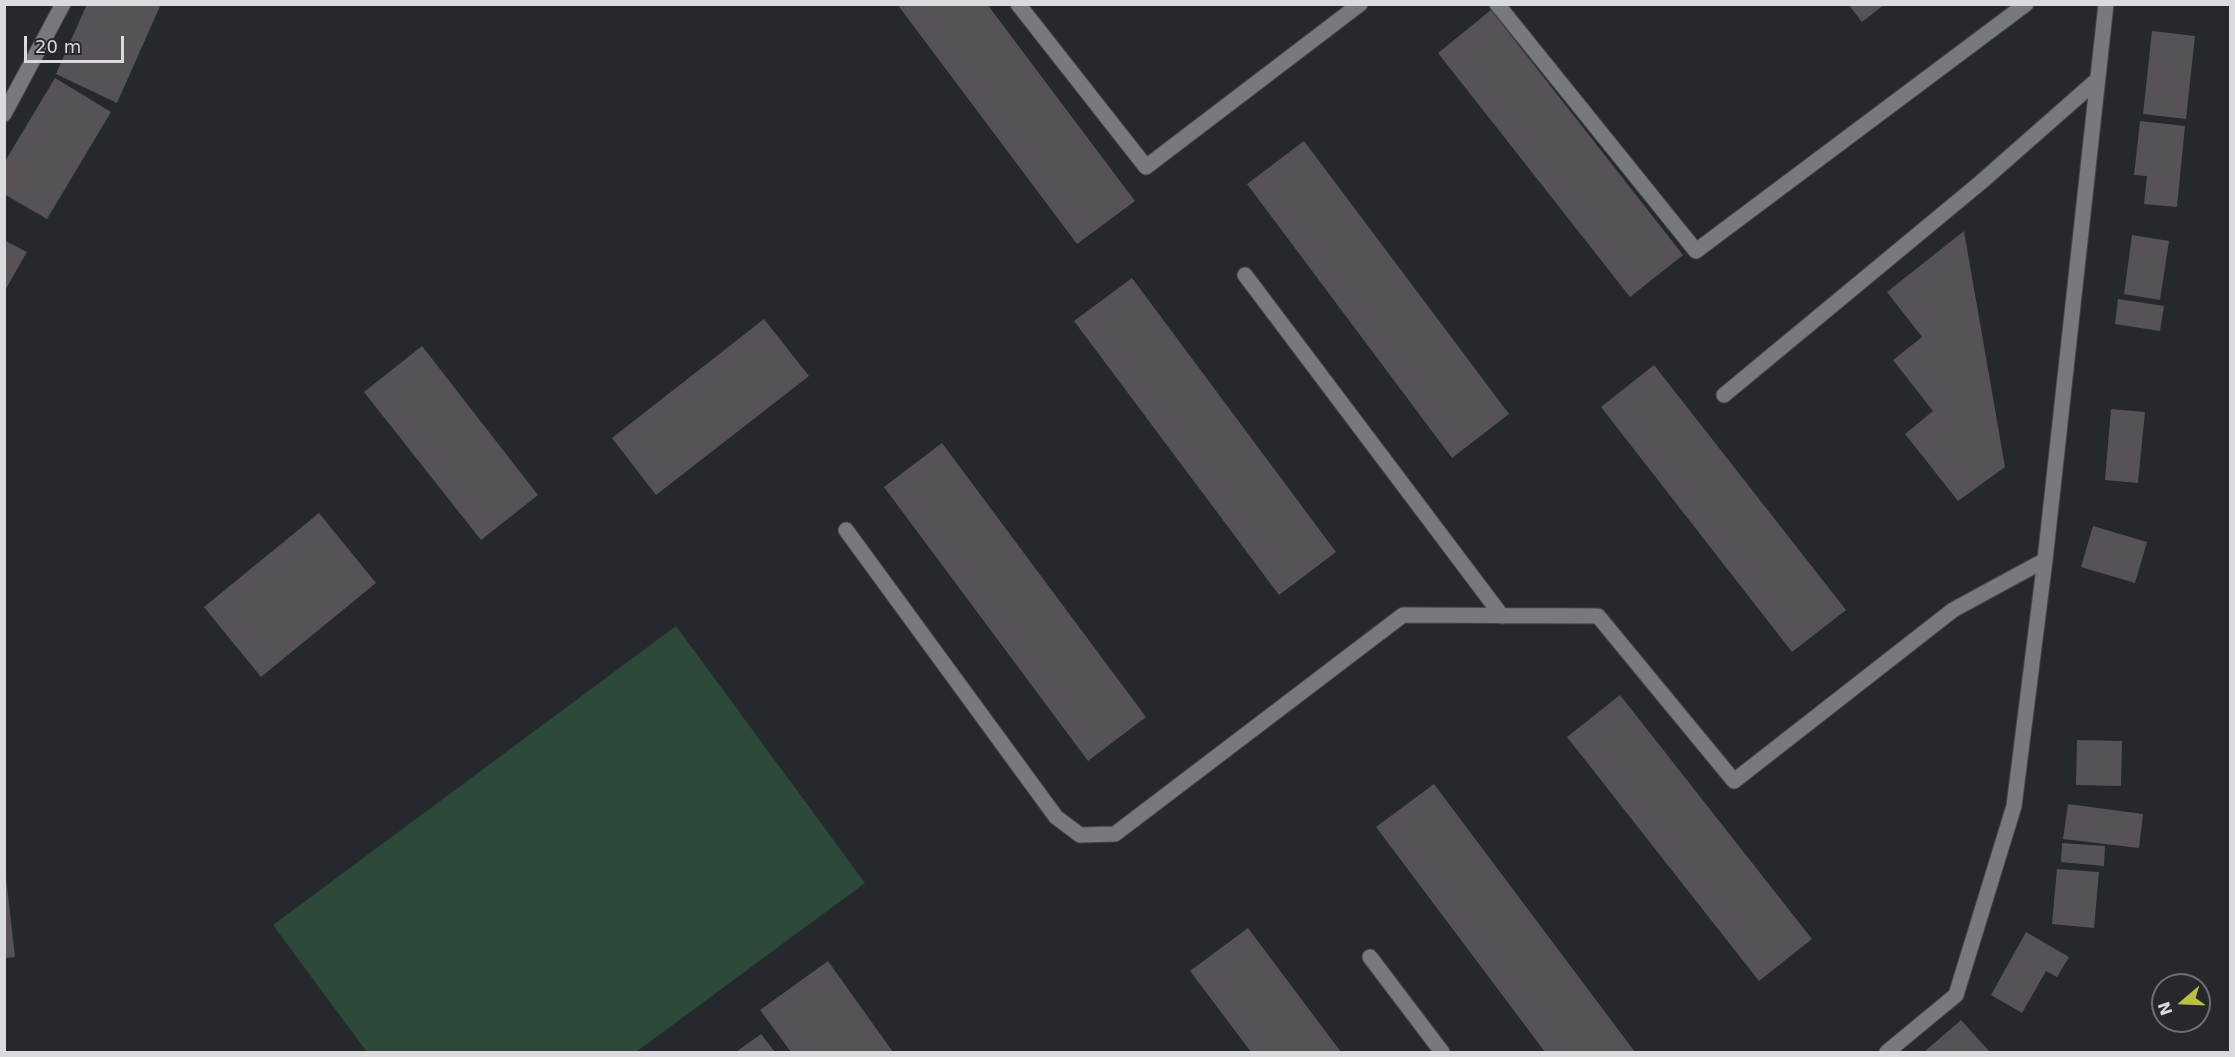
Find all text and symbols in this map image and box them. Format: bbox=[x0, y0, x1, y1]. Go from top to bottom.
scale bar bbox=[27, 24, 128, 62]
text: 20 m bbox=[35, 36, 81, 57]
north arrow bbox=[2151, 973, 2211, 1033]
text: N bbox=[2154, 999, 2177, 1018]

